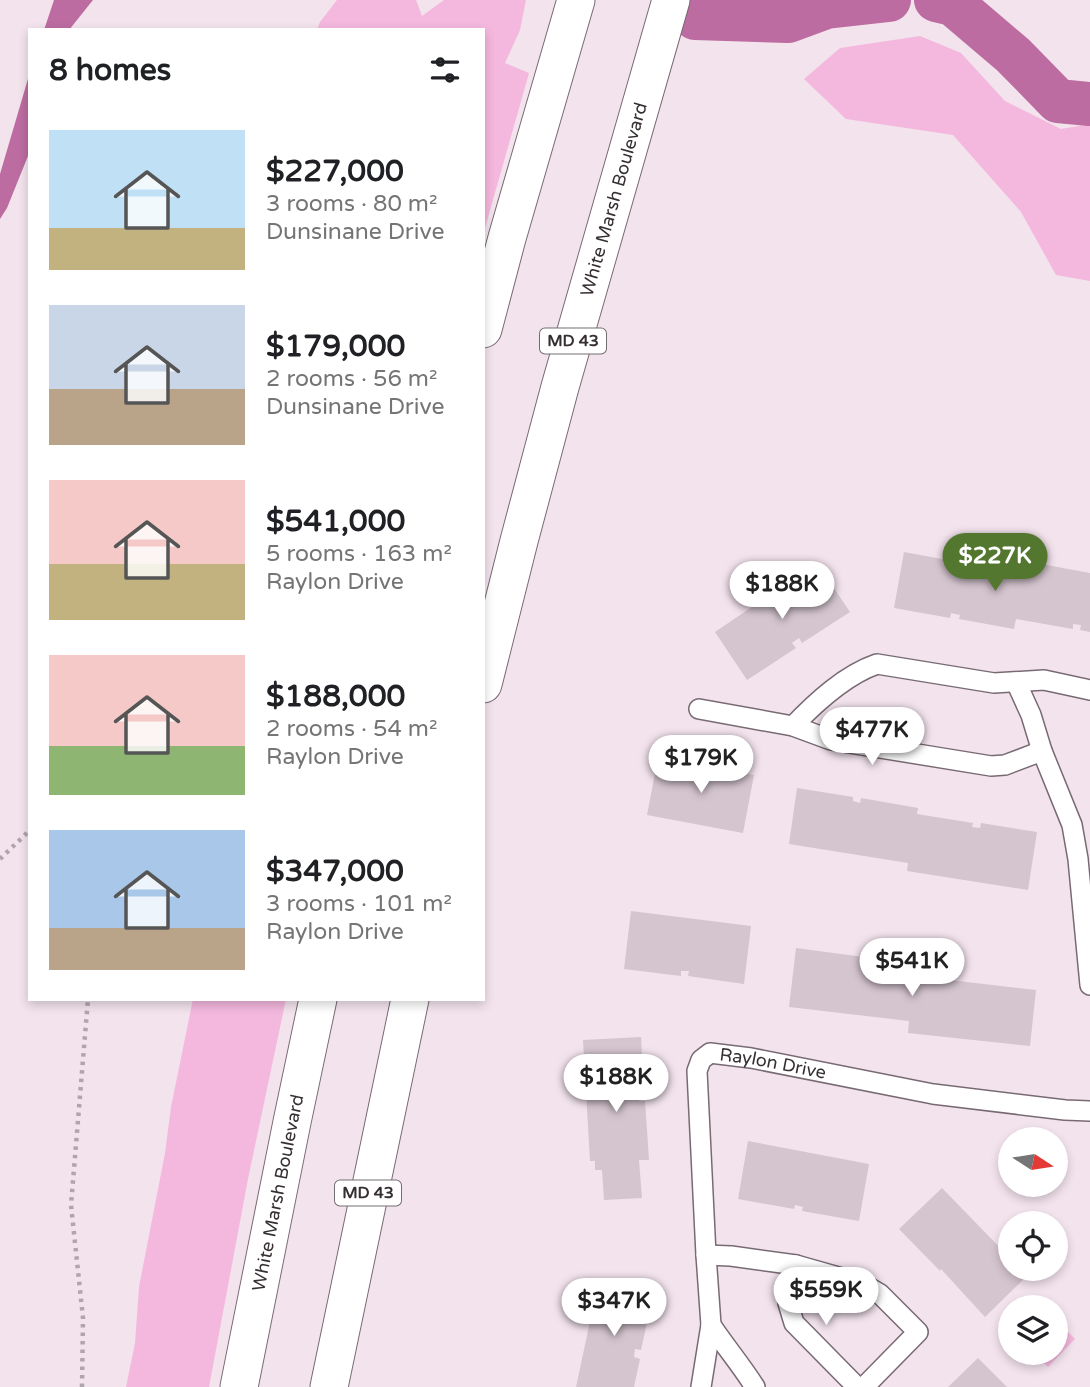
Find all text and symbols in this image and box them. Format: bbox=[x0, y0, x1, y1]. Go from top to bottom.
icon: filters bbox=[426, 51, 464, 89]
text: 8 homes bbox=[49, 52, 171, 89]
street label: White Marsh Boulevard bbox=[576, 100, 652, 299]
text: $227,000 bbox=[266, 153, 404, 190]
icon: home bbox=[105, 158, 189, 242]
text: 3 rooms · 80 m² bbox=[266, 190, 437, 218]
text: Dunsinane Drive bbox=[266, 218, 444, 246]
text: $179,000 bbox=[266, 328, 405, 365]
road number: MD 43 bbox=[540, 328, 606, 354]
icon: home bbox=[105, 333, 189, 417]
text: 2 rooms · 56 m² bbox=[266, 365, 437, 393]
text: Dunsinane Drive bbox=[266, 393, 444, 421]
text: $541,000 bbox=[266, 503, 405, 540]
icon: home bbox=[105, 508, 189, 592]
pin: $227K bbox=[946, 534, 1044, 593]
text: 5 rooms · 163 m² bbox=[266, 540, 452, 568]
text: $227K bbox=[959, 542, 1031, 570]
pin: $188K bbox=[733, 562, 831, 621]
text: Raylon Drive bbox=[266, 568, 404, 596]
text: $188K bbox=[746, 570, 818, 598]
text: $188,000 bbox=[266, 678, 405, 715]
icon: home bbox=[105, 683, 189, 767]
pin: $477K bbox=[823, 708, 921, 767]
text: 2 rooms · 54 m² bbox=[266, 715, 437, 743]
text: $477K bbox=[836, 716, 908, 744]
pin: $179K bbox=[652, 736, 750, 795]
text: Raylon Drive bbox=[266, 743, 404, 771]
text: $179K bbox=[665, 744, 737, 772]
text: $347,000 bbox=[266, 853, 404, 890]
icon: home bbox=[105, 858, 189, 942]
text: 3 rooms · 101 m² bbox=[266, 890, 452, 918]
text: Raylon Drive bbox=[266, 918, 404, 946]
pin: $541K bbox=[863, 939, 961, 998]
text: $541K bbox=[876, 947, 948, 975]
street label: Raylon Drive bbox=[718, 1043, 828, 1084]
pin: $188K bbox=[567, 1054, 665, 1114]
text: $188K bbox=[580, 1063, 652, 1091]
street label: White Marsh Boulevard bbox=[247, 1092, 309, 1293]
north arrow bbox=[998, 1127, 1068, 1197]
map controls bbox=[998, 1127, 1068, 1365]
road number: MD 43 bbox=[335, 1180, 401, 1205]
button: locate bbox=[998, 1211, 1068, 1281]
pin: $559K bbox=[777, 1268, 875, 1327]
text: $559K bbox=[790, 1276, 862, 1304]
pin: $347K bbox=[565, 1278, 663, 1338]
text: $347K bbox=[578, 1287, 650, 1315]
button: layers bbox=[998, 1295, 1068, 1365]

